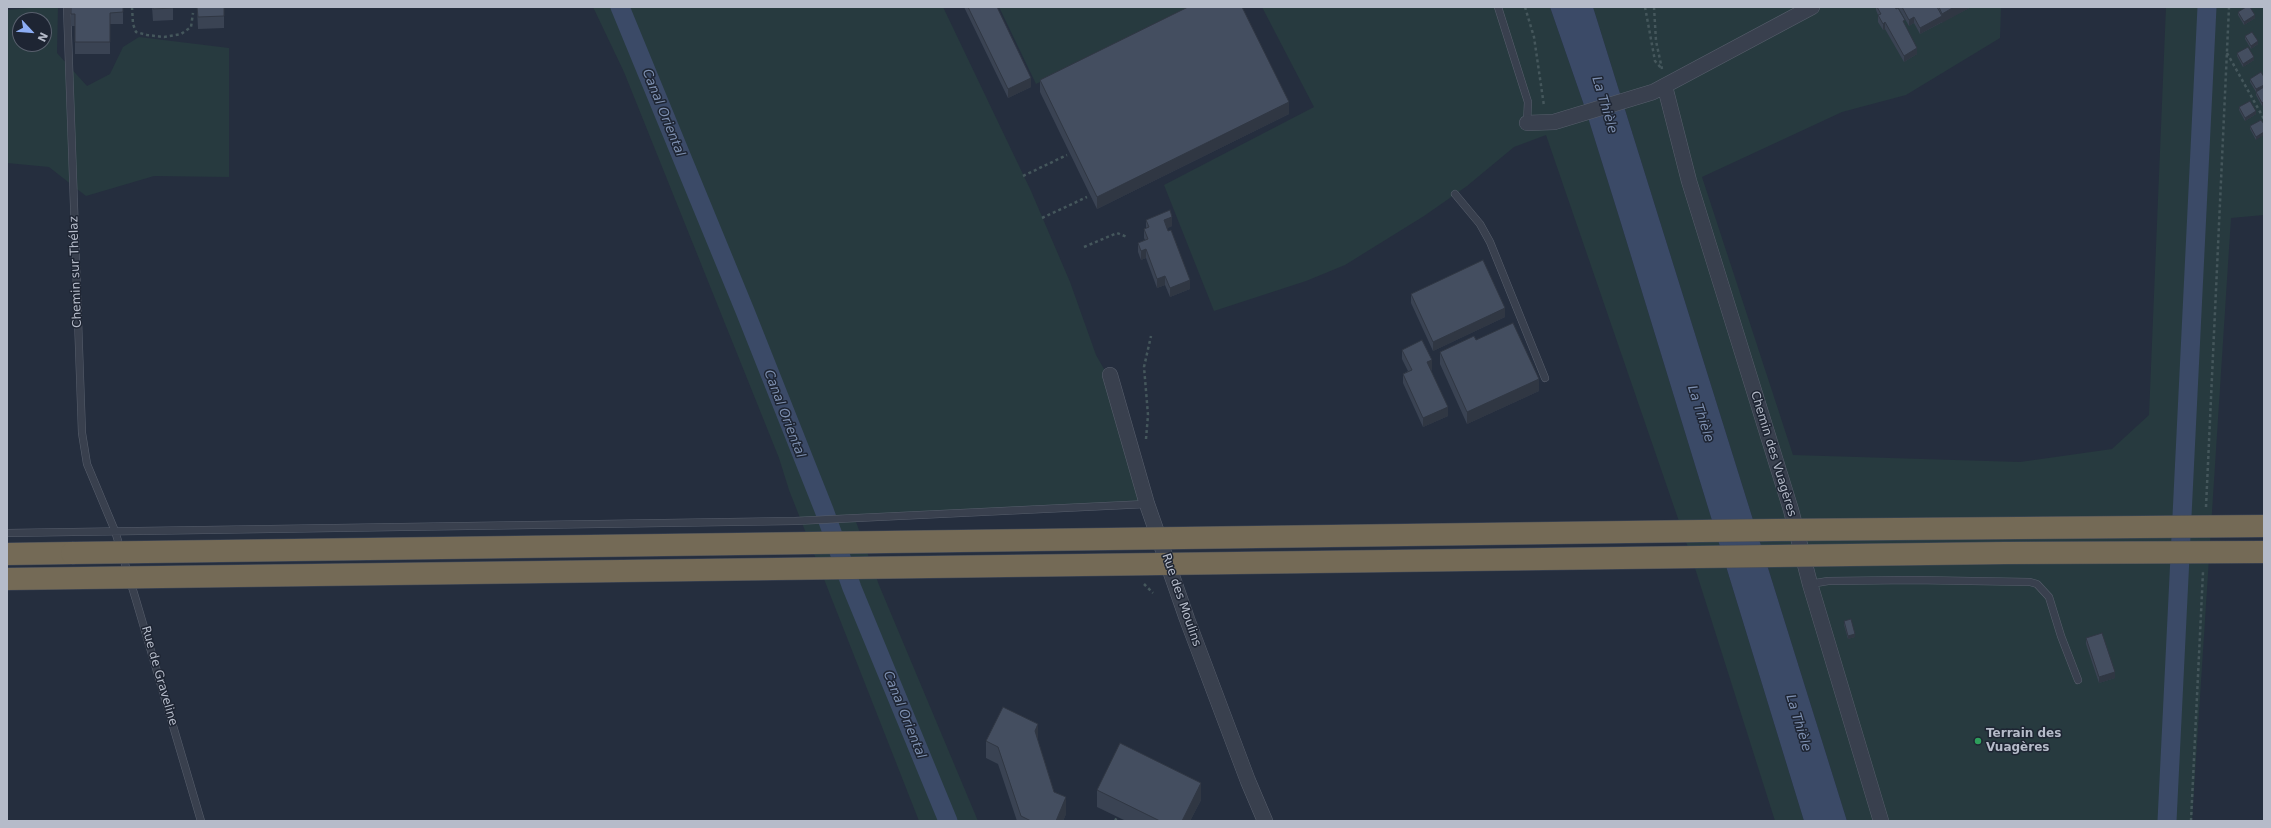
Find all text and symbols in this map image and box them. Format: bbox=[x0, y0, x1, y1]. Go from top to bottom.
north arrow bbox=[12, 12, 52, 52]
text: N bbox=[34, 30, 50, 44]
water label: Canal Oriental bbox=[638, 67, 688, 159]
water label: La Thièle bbox=[1588, 75, 1620, 135]
street label: Chemin sur Thélaz bbox=[67, 216, 85, 328]
water label: Canal Oriental bbox=[760, 368, 808, 460]
water label: La Thièle bbox=[1684, 384, 1716, 444]
street label: Chemin des Vuagères bbox=[1747, 389, 1799, 519]
street label: Rue des Moulins bbox=[1158, 552, 1204, 648]
street label: Rue de Graveline bbox=[138, 624, 180, 728]
water label: Canal Oriental bbox=[879, 669, 929, 761]
water label: La Thièle bbox=[1782, 693, 1814, 753]
place label: Terrain des Vuagères bbox=[1986, 727, 2061, 755]
marker: Terrain des Vuagères bbox=[1973, 736, 1983, 746]

